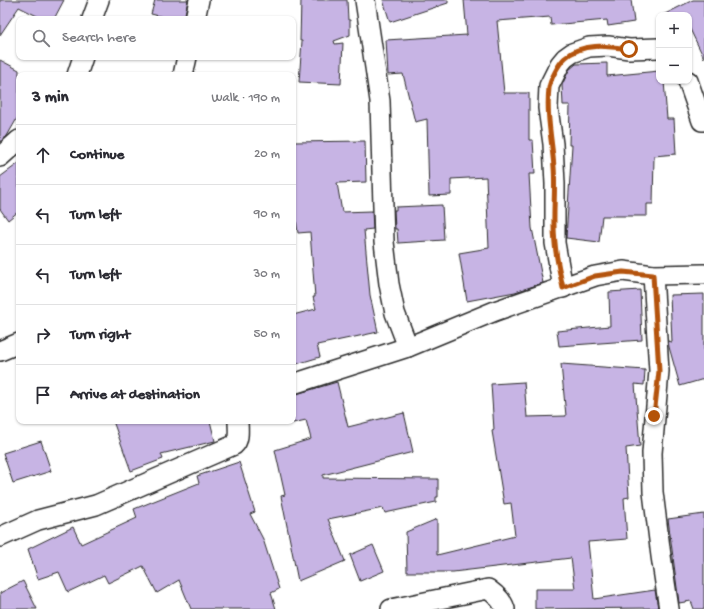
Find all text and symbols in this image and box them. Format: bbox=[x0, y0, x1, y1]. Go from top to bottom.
map controls bbox=[656, 12, 692, 84]
button: + bbox=[656, 12, 692, 48]
search box bbox=[16, 16, 296, 60]
icon: search bbox=[30, 27, 52, 49]
text: Search here bbox=[62, 29, 136, 47]
route start bbox=[620, 40, 638, 58]
button: − bbox=[656, 48, 692, 84]
text: 3 min bbox=[32, 88, 69, 108]
text: Walk · 190 m bbox=[211, 91, 280, 106]
icon: ahead bbox=[32, 144, 54, 166]
text: Continue bbox=[70, 146, 124, 164]
text: 20 m bbox=[254, 147, 280, 162]
icon: left bbox=[32, 204, 54, 226]
text: Turn left bbox=[70, 206, 121, 224]
text: 90 m bbox=[254, 207, 280, 222]
icon: left bbox=[32, 264, 54, 286]
text: Turn left bbox=[70, 266, 121, 284]
text: 30 m bbox=[254, 267, 280, 282]
icon: right bbox=[32, 324, 54, 346]
text: Turn right bbox=[70, 326, 130, 344]
text: 50 m bbox=[253, 327, 280, 342]
icon: arrive bbox=[32, 384, 54, 406]
text: Arrive at destination bbox=[70, 386, 200, 404]
route end bbox=[645, 407, 663, 425]

